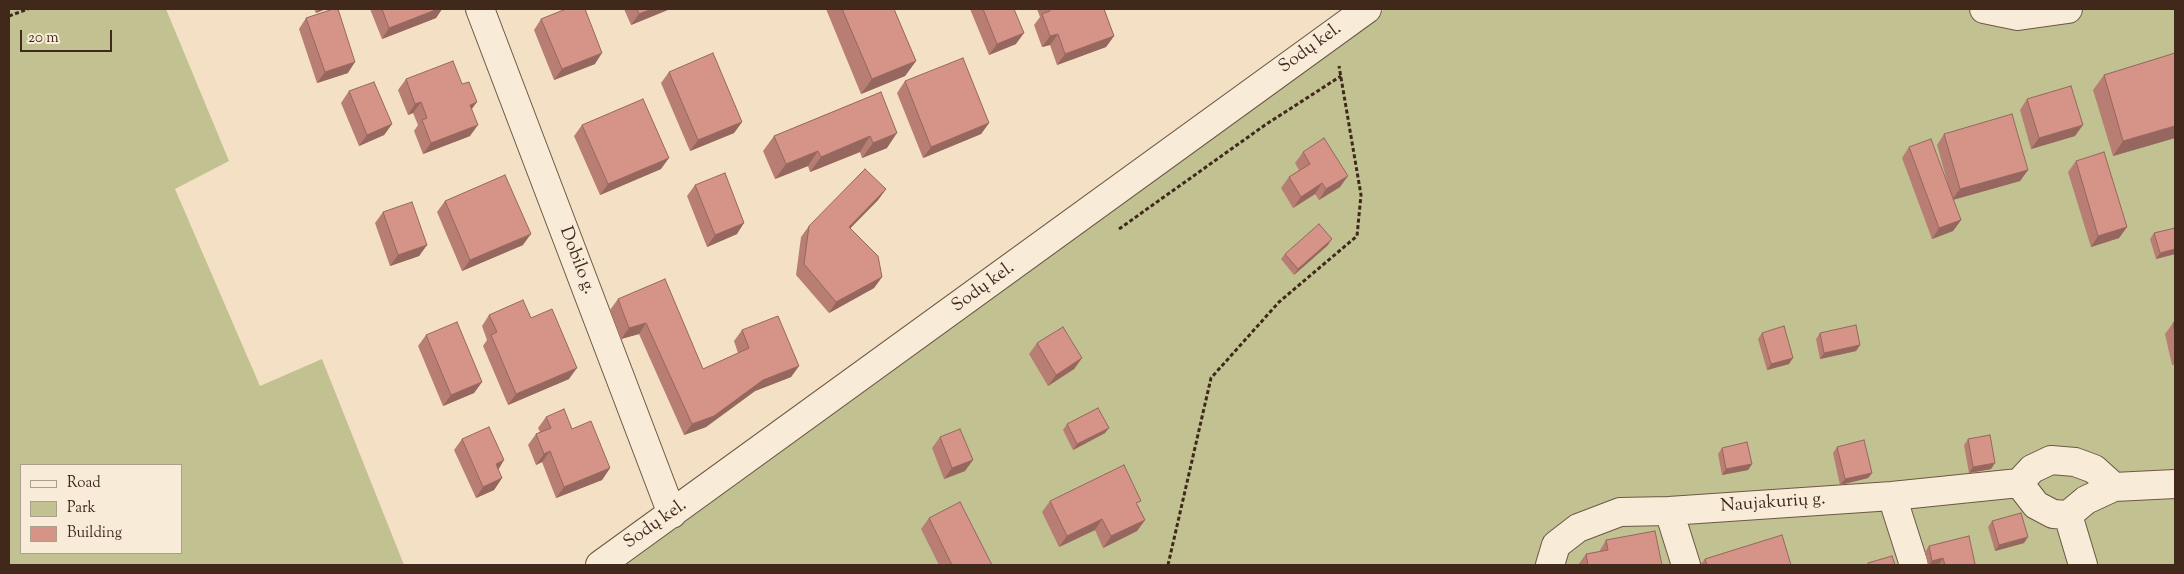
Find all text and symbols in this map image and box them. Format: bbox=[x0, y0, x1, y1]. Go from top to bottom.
street label: Sodų kel. bbox=[1275, 19, 1347, 79]
scale bar bbox=[22, 20, 115, 52]
text: 20 m bbox=[28, 28, 59, 49]
street label: Dobilo g. bbox=[553, 224, 599, 298]
street label: Sodų kel. bbox=[948, 258, 1020, 318]
legend bbox=[20, 464, 182, 554]
text: Road bbox=[67, 473, 101, 494]
street label: Naujakurių g. bbox=[1720, 490, 1826, 518]
street label: Sodų kel. bbox=[620, 495, 692, 555]
text: Park bbox=[67, 498, 96, 519]
text: Building bbox=[67, 523, 122, 544]

